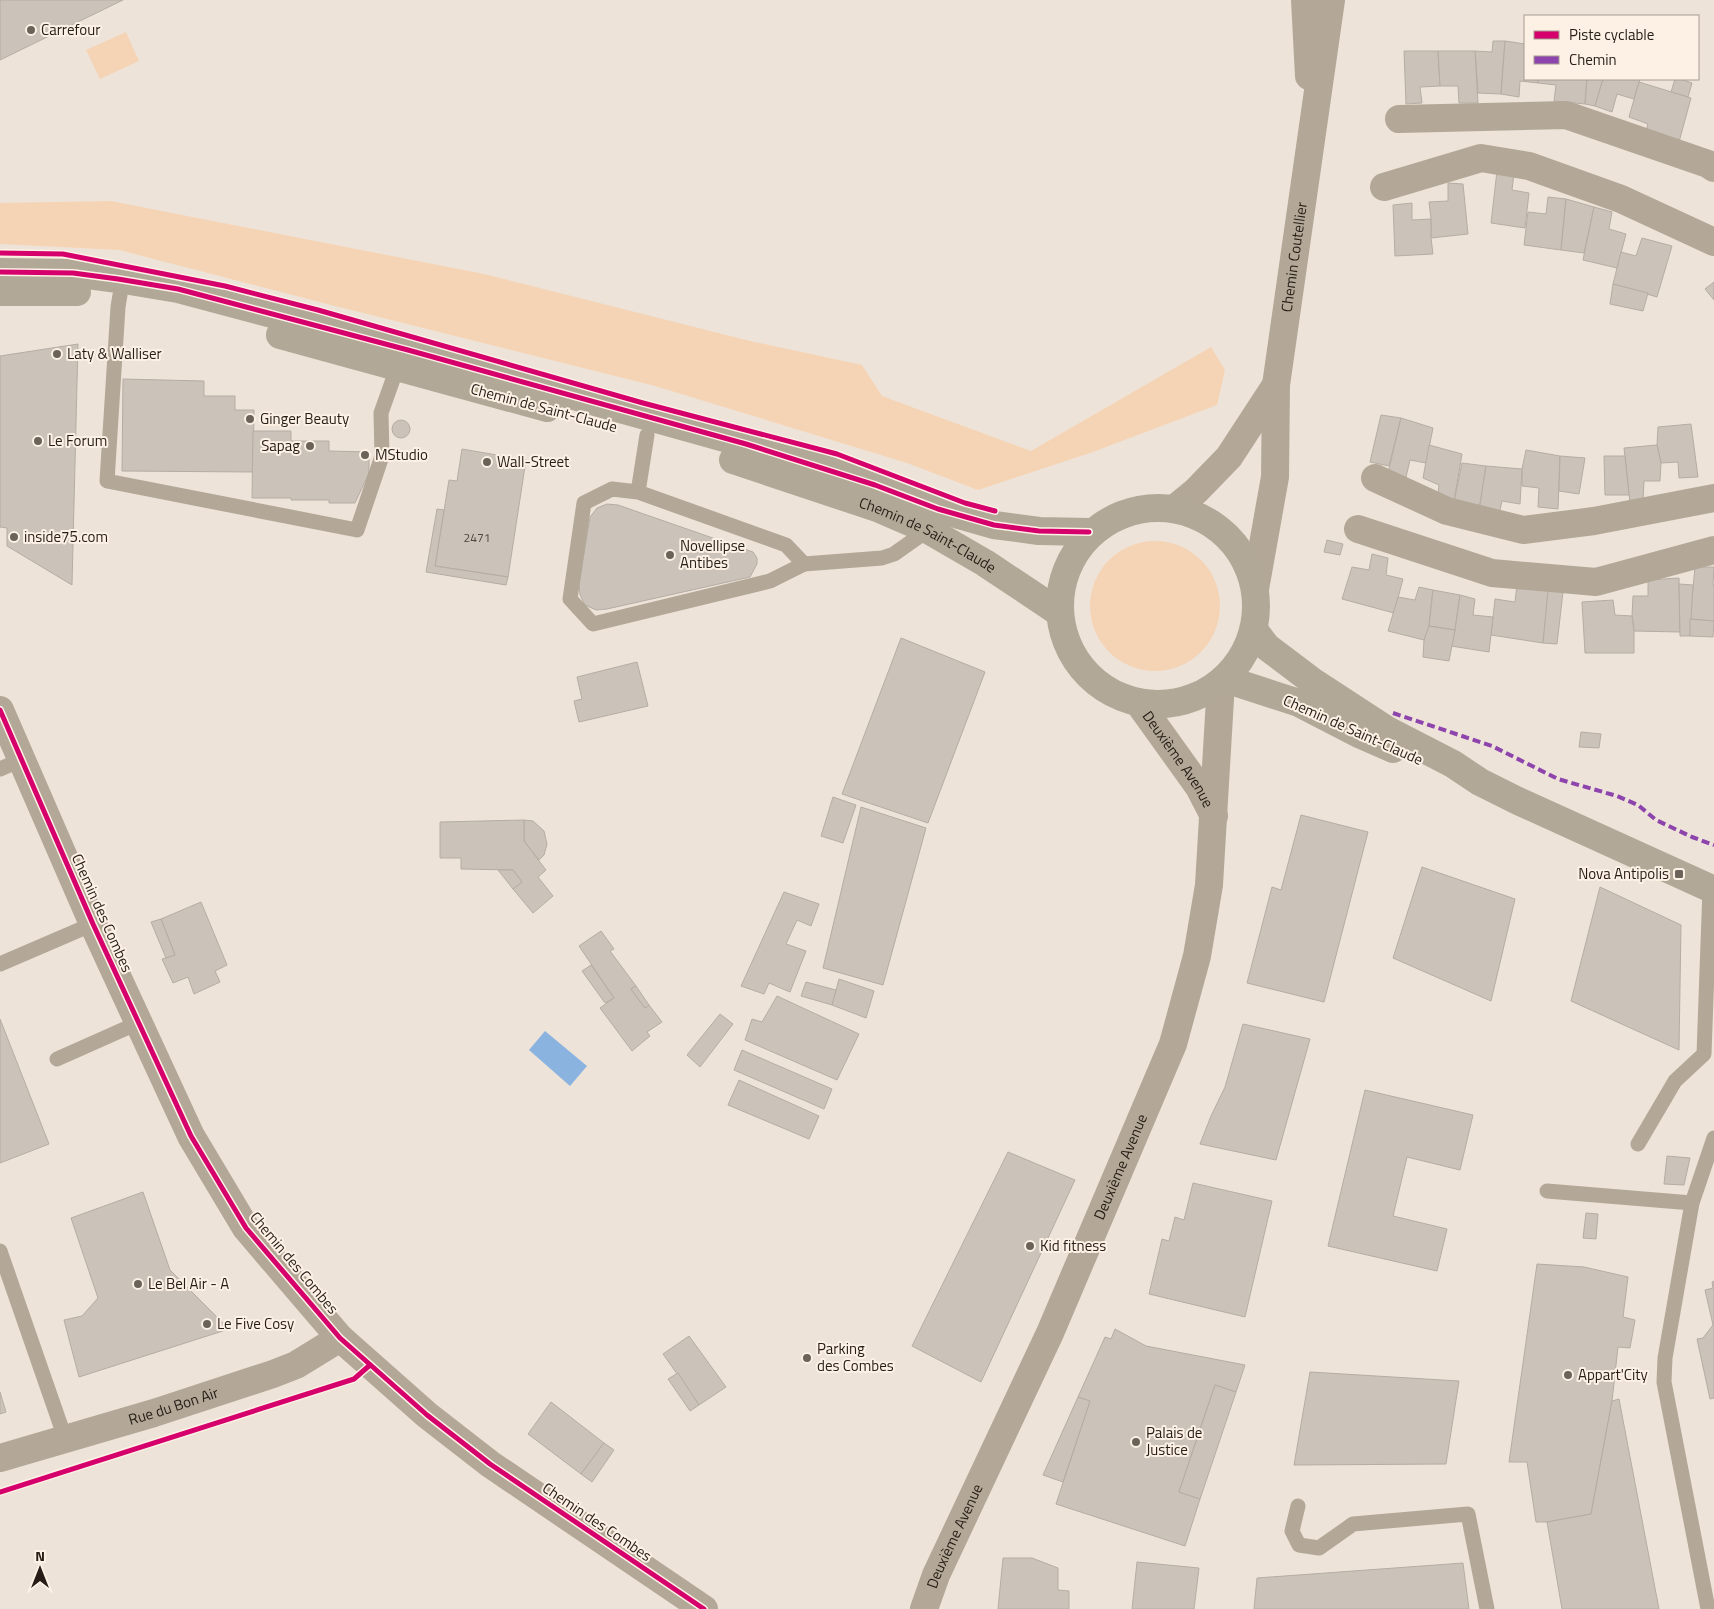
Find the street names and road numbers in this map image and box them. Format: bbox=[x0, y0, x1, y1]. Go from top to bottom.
street label: Chemin Coutellier bbox=[1275, 201, 1313, 313]
street label: Chemin de Saint-Claude bbox=[468, 377, 620, 438]
street label: Chemin de Saint-Claude bbox=[856, 491, 1001, 578]
street label: Chemin de Saint-Claude bbox=[1280, 688, 1427, 771]
street label: Deuxième Avenue bbox=[1137, 706, 1220, 812]
street label: Chemin des Combes bbox=[66, 850, 139, 976]
street label: Deuxième Avenue bbox=[1087, 1110, 1153, 1223]
street label: Chemin des Combes bbox=[245, 1206, 344, 1319]
street label: Rue du Bon Air bbox=[126, 1381, 221, 1431]
street label: Chemin des Combes bbox=[538, 1476, 657, 1567]
street label: Deuxième Avenue bbox=[920, 1480, 988, 1592]

